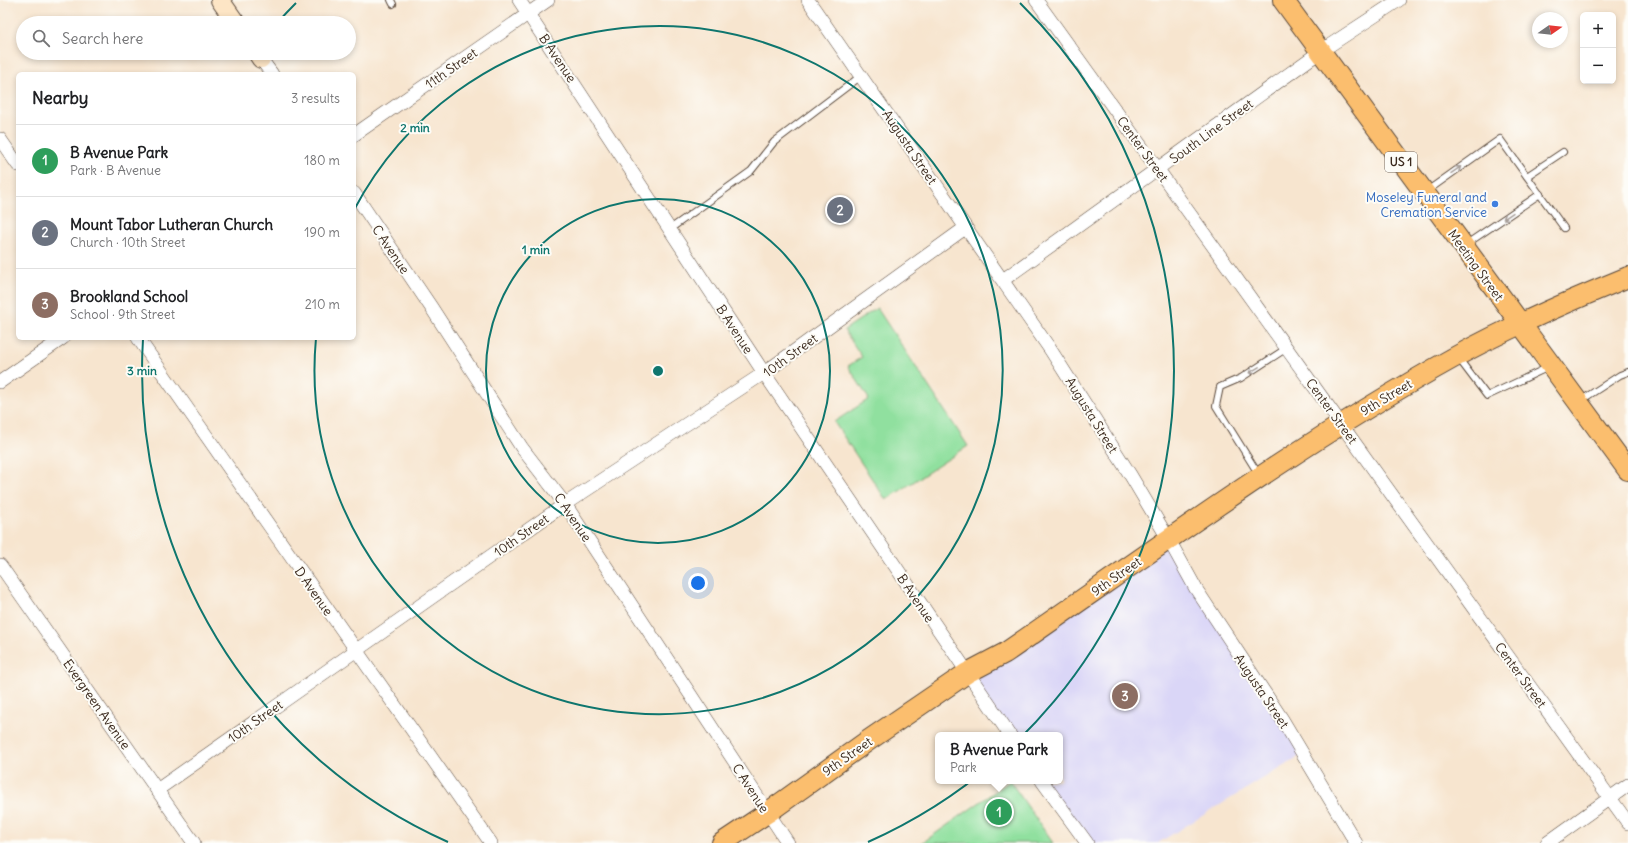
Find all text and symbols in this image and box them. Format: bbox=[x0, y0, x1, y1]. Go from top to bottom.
north arrow bbox=[1532, 12, 1568, 48]
map controls bbox=[1580, 12, 1616, 84]
button: + bbox=[1580, 12, 1616, 48]
search box bbox=[16, 16, 356, 60]
icon: search bbox=[30, 27, 52, 49]
text: Search here bbox=[62, 29, 143, 48]
street label: B Avenue bbox=[535, 31, 580, 86]
street label: 11th Street bbox=[422, 44, 481, 93]
button: − bbox=[1580, 48, 1616, 84]
text: Nearby bbox=[32, 87, 88, 109]
text: 3 results bbox=[291, 90, 340, 107]
street label: South Line Street bbox=[1166, 95, 1257, 168]
street label: Augusta Street bbox=[878, 107, 941, 188]
street label: Center Street bbox=[1113, 113, 1172, 186]
text: 2 min bbox=[400, 120, 430, 135]
text: B Avenue Park bbox=[70, 143, 168, 162]
text: 1 bbox=[42, 152, 48, 169]
text: 180 m bbox=[304, 152, 340, 169]
road number: US 1 bbox=[1385, 152, 1417, 172]
text: Park · B Avenue bbox=[70, 162, 161, 179]
one-way arrow bbox=[1450, 166, 1461, 174]
place label: Moseley Funeral and Cremation Service bbox=[1366, 189, 1487, 221]
pin: 2 bbox=[827, 195, 853, 225]
marker: Moseley Funeral and Cremation Service bbox=[1490, 199, 1500, 209]
one-way arrow bbox=[1503, 212, 1514, 220]
text: Mount Tabor Lutheran Church bbox=[70, 215, 273, 234]
street label: C Avenue bbox=[368, 222, 413, 277]
text: 2 bbox=[41, 224, 49, 241]
text: 190 m bbox=[304, 224, 340, 241]
street label: Meeting Street bbox=[1444, 226, 1508, 305]
text: Church · 10th Street bbox=[70, 234, 185, 251]
text: 1 min bbox=[522, 242, 550, 257]
text: Brookland School bbox=[70, 287, 188, 306]
text: 3 bbox=[41, 296, 49, 313]
text: 210 m bbox=[305, 296, 340, 313]
street label: B Avenue bbox=[712, 302, 757, 357]
text: School · 9th Street bbox=[70, 306, 175, 323]
street label: 10th Street bbox=[760, 330, 821, 381]
text: 3 min bbox=[127, 363, 157, 378]
centre of rings bbox=[651, 364, 665, 378]
one-way arrow bbox=[1248, 366, 1260, 374]
street label: Augusta Street bbox=[1062, 374, 1122, 457]
street label: Center Street bbox=[1302, 375, 1361, 448]
street label: 9th Street bbox=[1357, 375, 1416, 419]
street label: C Avenue bbox=[550, 490, 595, 545]
street label: 10th Street bbox=[490, 510, 553, 561]
street label: 9th Street bbox=[1088, 553, 1145, 600]
street label: D Avenue bbox=[291, 564, 337, 619]
street label: B Avenue bbox=[893, 571, 938, 626]
your location bbox=[688, 573, 708, 593]
street label: Center Street bbox=[1491, 639, 1550, 712]
street label: Augusta Street bbox=[1230, 651, 1293, 732]
street label: Evergreen Avenue bbox=[59, 656, 134, 753]
pin: 3 bbox=[1112, 681, 1138, 711]
street label: 10th Street bbox=[224, 696, 287, 747]
popup bbox=[935, 732, 1063, 784]
street label: 9th Street bbox=[819, 733, 876, 780]
text: B Avenue Park bbox=[950, 740, 1048, 759]
text: Park bbox=[950, 759, 977, 776]
street label: C Avenue bbox=[728, 760, 773, 816]
pin: 1 bbox=[986, 797, 1012, 827]

